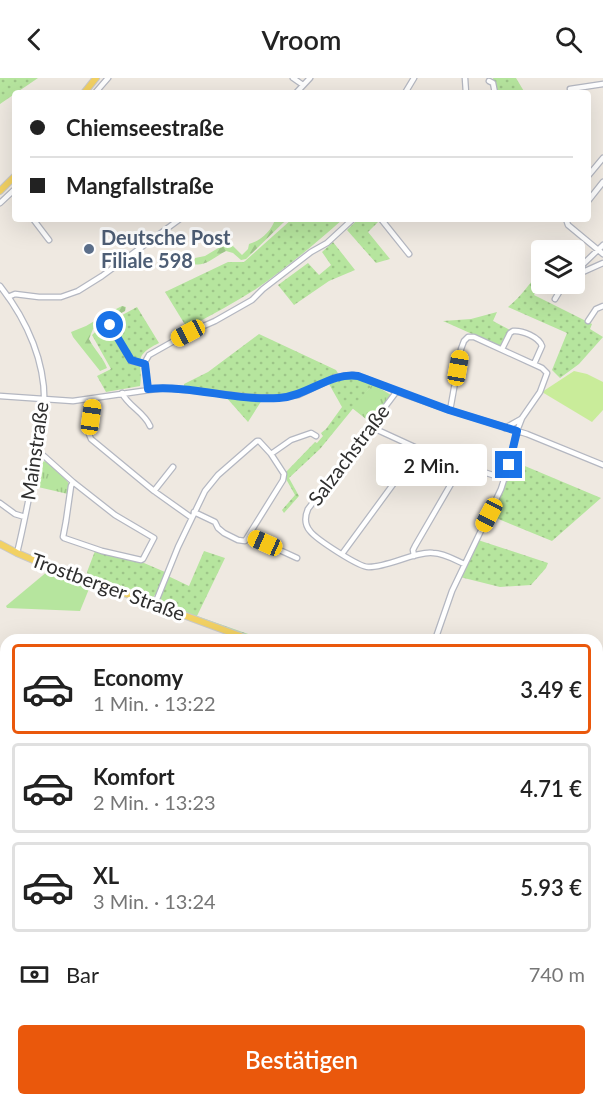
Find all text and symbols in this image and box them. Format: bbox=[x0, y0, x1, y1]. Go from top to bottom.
icon: back bbox=[18, 23, 51, 56]
text: Vroom bbox=[262, 23, 341, 56]
icon: search bbox=[552, 23, 585, 56]
text: Chiemseestraße bbox=[66, 114, 224, 141]
text: Mangfallstraße bbox=[66, 172, 214, 199]
place label: Deutsche Post Filiale 598 bbox=[101, 225, 231, 272]
map controls bbox=[531, 240, 585, 294]
button: layers bbox=[531, 240, 585, 294]
marker: Deutsche Post Filiale 598 bbox=[82, 242, 96, 256]
route start bbox=[96, 311, 123, 338]
car bbox=[168, 317, 208, 349]
car bbox=[446, 349, 470, 387]
car bbox=[80, 398, 102, 436]
street label: Salzachstraße bbox=[302, 399, 394, 510]
street label: Mainstraße bbox=[15, 400, 53, 502]
callout: 2 Min. bbox=[377, 444, 488, 486]
route end bbox=[495, 451, 522, 478]
text: 2 Min. bbox=[403, 453, 460, 477]
car bbox=[473, 495, 505, 535]
car bbox=[245, 527, 285, 559]
street label: Trostberger Straße bbox=[28, 547, 189, 625]
icon: car bbox=[21, 662, 75, 716]
text: Economy bbox=[93, 664, 183, 691]
text: 3.49 € bbox=[520, 676, 582, 703]
text: 1 Min. · 13:22 bbox=[93, 691, 216, 715]
icon: car bbox=[21, 761, 75, 815]
text: Komfort bbox=[93, 763, 175, 790]
text: 4.71 € bbox=[520, 775, 582, 802]
text: 2 Min. · 13:23 bbox=[93, 790, 216, 814]
icon: car bbox=[21, 860, 75, 914]
text: XL bbox=[93, 862, 119, 889]
text: 5.93 € bbox=[520, 874, 582, 901]
text: 3 Min. · 13:24 bbox=[93, 889, 216, 913]
icon: cash bbox=[18, 958, 51, 991]
text: Bar bbox=[66, 961, 99, 988]
text: 740 m bbox=[529, 962, 585, 986]
button: Bestätigen bbox=[18, 1025, 585, 1094]

